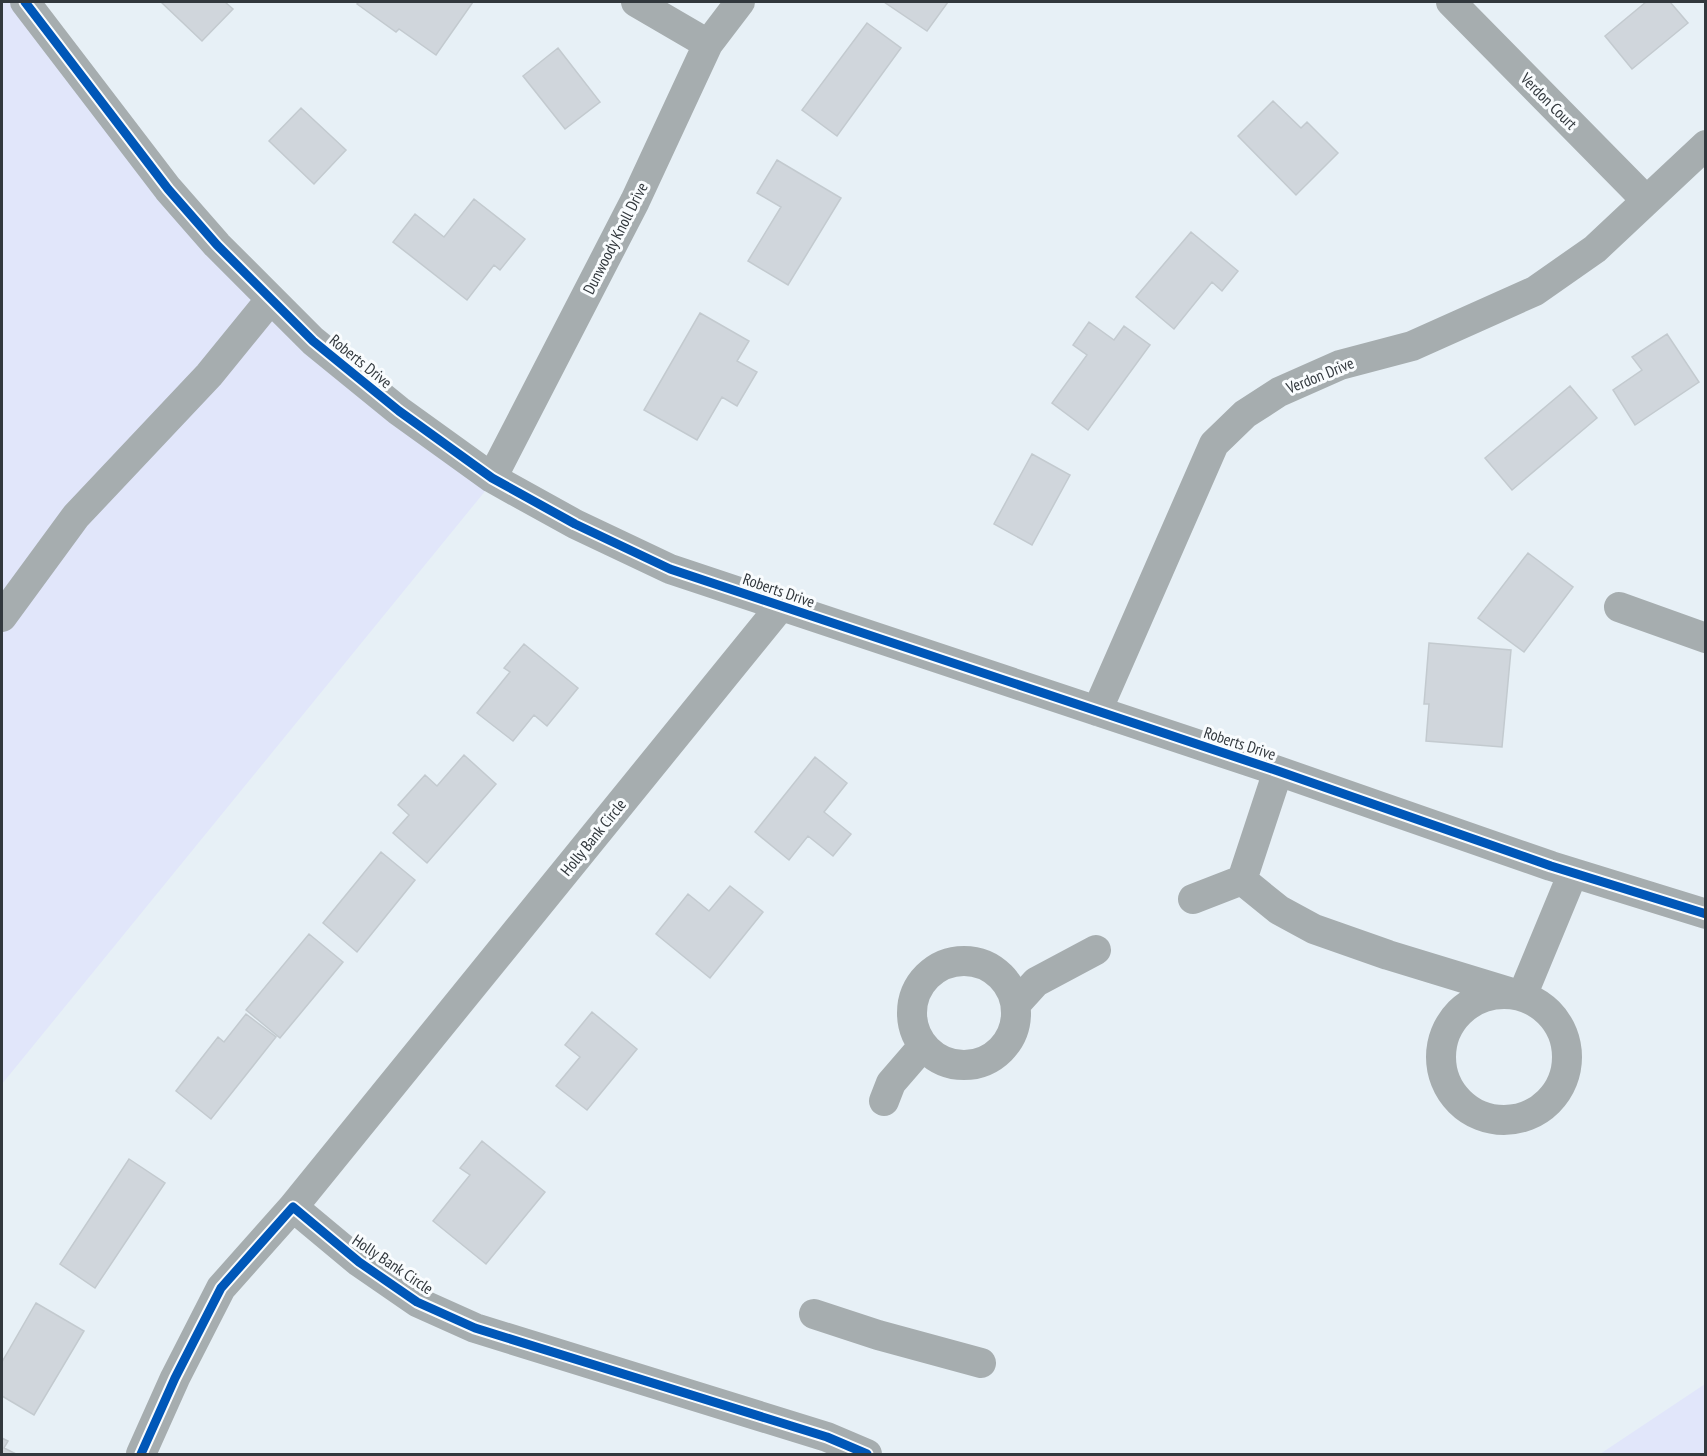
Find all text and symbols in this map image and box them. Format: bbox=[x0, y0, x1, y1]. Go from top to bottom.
street label: Verdon Court bbox=[1516, 68, 1582, 134]
street label: Dunwoody Knoll Drive bbox=[578, 179, 652, 297]
street label: Roberts Drive bbox=[326, 330, 396, 392]
street label: Verdon Drive bbox=[1282, 352, 1357, 398]
street label: Roberts Drive bbox=[740, 568, 818, 612]
street label: Roberts Drive bbox=[1201, 722, 1279, 764]
street label: Holly Bank Circle bbox=[556, 794, 630, 880]
street label: Holly Bank Circle bbox=[349, 1230, 437, 1298]

